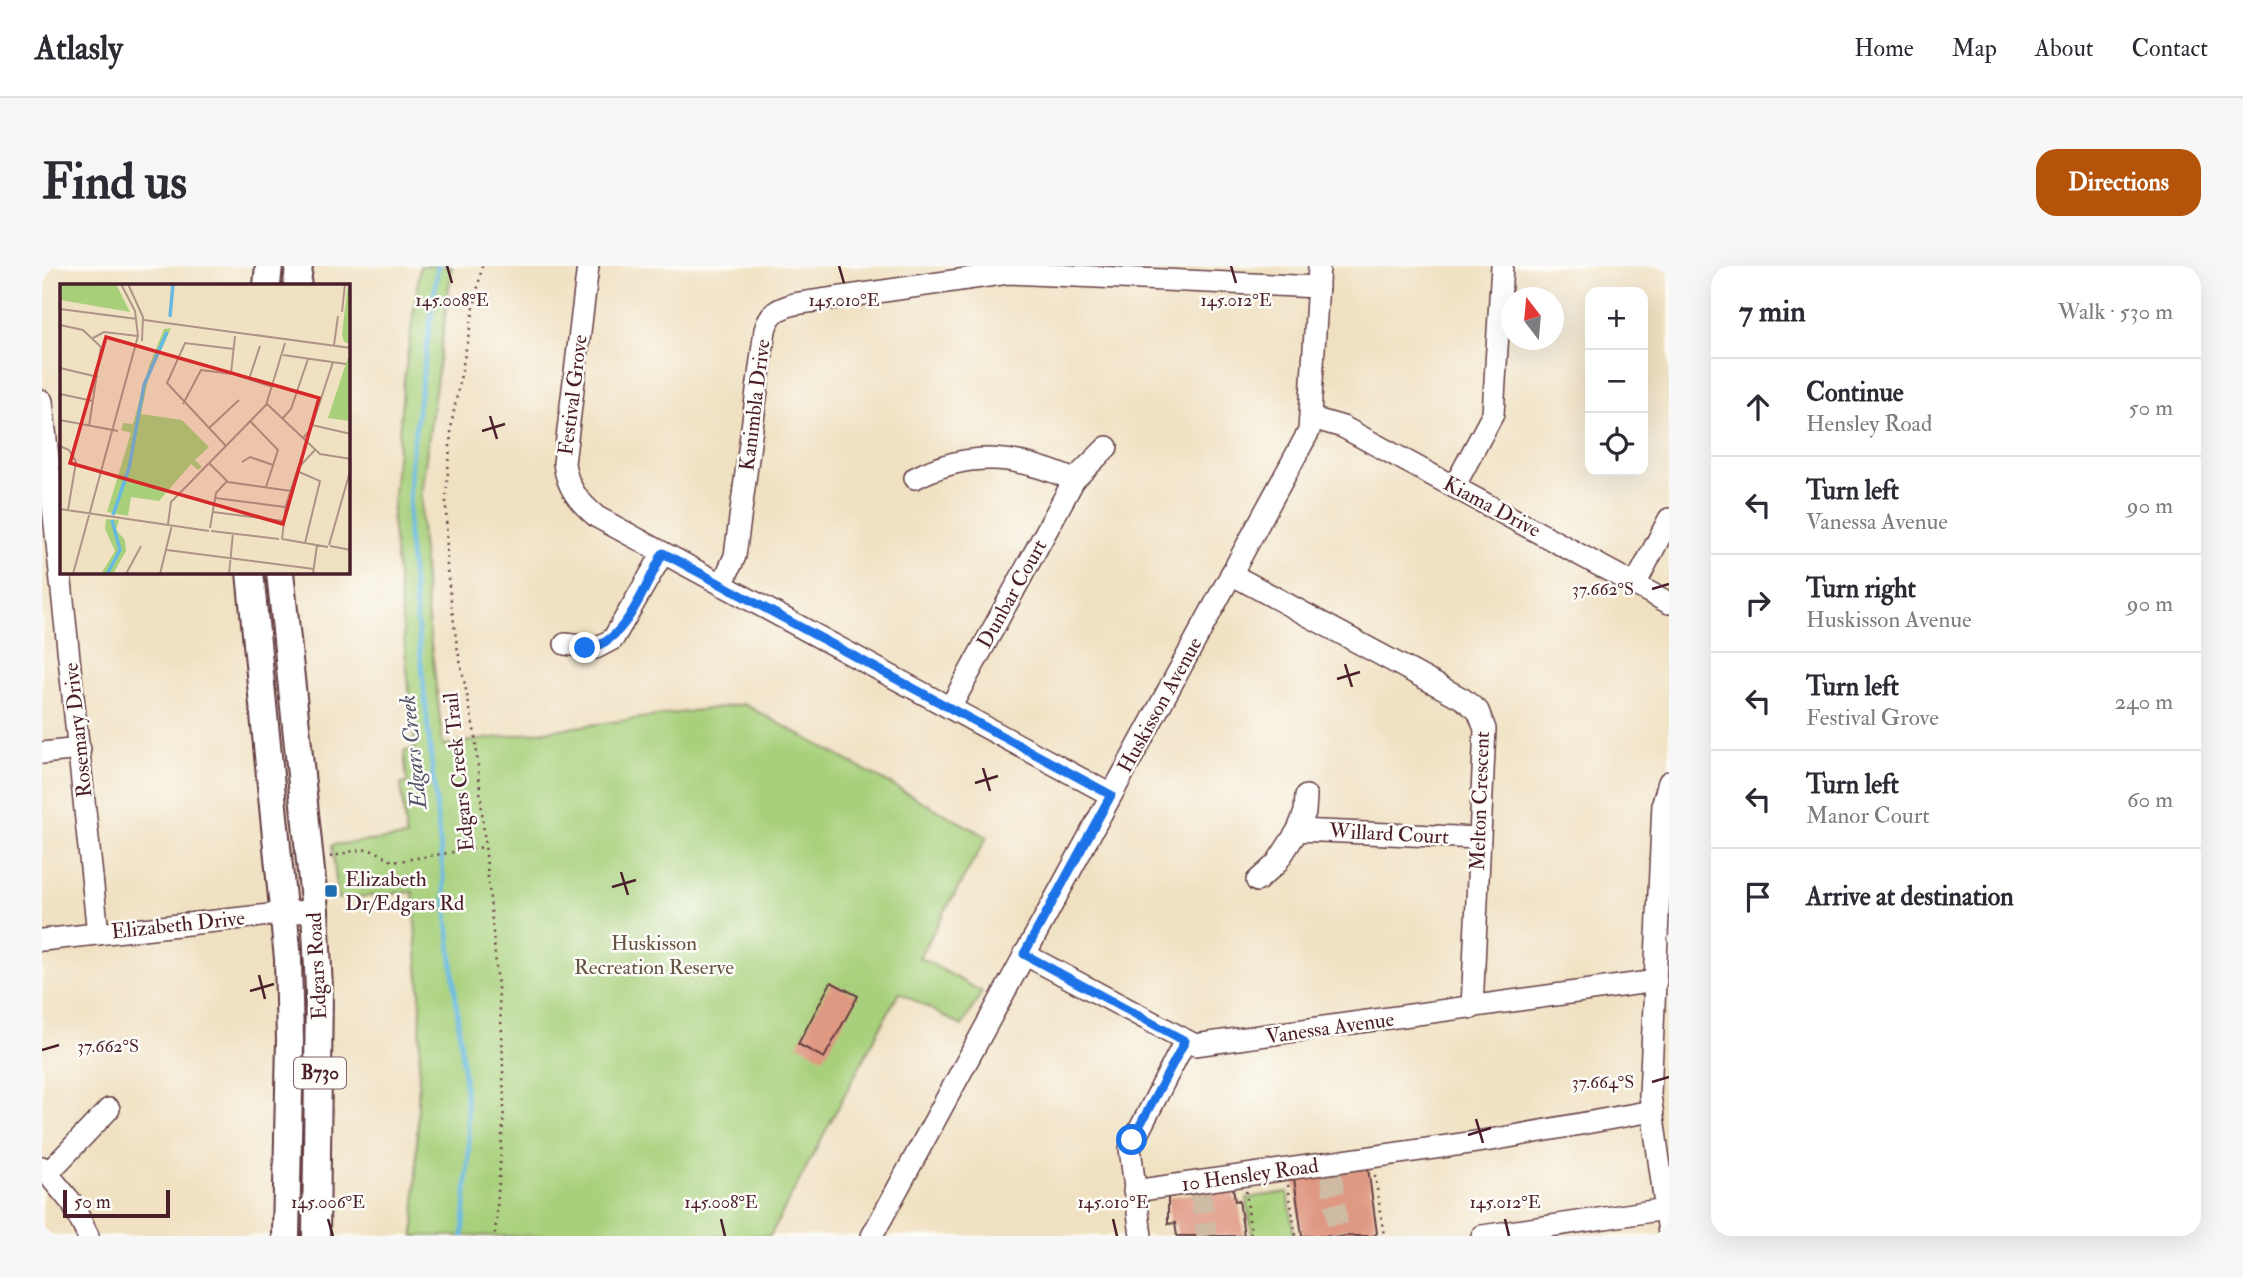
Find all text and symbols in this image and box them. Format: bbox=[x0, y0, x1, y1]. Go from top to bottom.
text: Atlasly bbox=[35, 28, 123, 69]
text: Home bbox=[1854, 33, 1914, 64]
text: Map bbox=[1952, 33, 1997, 64]
text: About bbox=[2035, 33, 2094, 64]
text: Contact bbox=[2132, 33, 2208, 64]
button: Directions bbox=[2036, 149, 2201, 216]
text: Find us bbox=[42, 152, 187, 213]
inset map bbox=[60, 284, 350, 574]
north arrow bbox=[1501, 287, 1564, 350]
map controls bbox=[1585, 287, 1648, 476]
button: + bbox=[1585, 287, 1648, 350]
text: 145.008°E bbox=[415, 289, 489, 312]
text: 145.010°E bbox=[808, 289, 880, 312]
text: 145.012°E bbox=[1200, 289, 1272, 312]
text: 7 min bbox=[1739, 293, 1806, 330]
text: Walk · 530 m bbox=[2058, 297, 2173, 326]
street label: Festival Grove bbox=[552, 333, 594, 457]
street label: Kanimbla Drive bbox=[734, 337, 777, 472]
button: − bbox=[1585, 350, 1648, 413]
text: Continue bbox=[1806, 377, 1904, 409]
icon: ahead bbox=[1739, 388, 1777, 426]
text: 50 m bbox=[2129, 393, 2173, 422]
text: Hensley Road bbox=[1806, 409, 1932, 438]
button: locate bbox=[1585, 413, 1648, 476]
street label: Kiama Drive bbox=[1439, 470, 1545, 544]
text: Turn left bbox=[1806, 475, 1899, 507]
icon: left bbox=[1739, 486, 1777, 524]
text: 90 m bbox=[2127, 491, 2173, 520]
text: Vanessa Avenue bbox=[1806, 507, 1948, 536]
street label: Dunbar Court bbox=[971, 534, 1053, 653]
text: Turn right bbox=[1806, 573, 1916, 605]
text: 37.662°S bbox=[1572, 578, 1634, 601]
icon: right bbox=[1739, 584, 1777, 622]
text: 90 m bbox=[2127, 589, 2173, 618]
text: Huskisson Avenue bbox=[1806, 605, 1972, 634]
route end bbox=[569, 632, 600, 663]
street label: Huskisson Avenue bbox=[1112, 632, 1209, 778]
street label: Rosemary Drive bbox=[57, 661, 99, 799]
text: Turn left bbox=[1806, 671, 1899, 703]
icon: left bbox=[1739, 682, 1777, 720]
text: 240 m bbox=[2114, 687, 2173, 716]
street label: Edgars Creek Trail bbox=[437, 691, 481, 853]
water label: Edgars Creek bbox=[393, 693, 434, 813]
text: Festival Grove bbox=[1806, 703, 1939, 732]
street label: Melton Crescent bbox=[1464, 731, 1496, 871]
text: Turn left bbox=[1806, 769, 1899, 801]
icon: left bbox=[1739, 780, 1777, 818]
text: 60 m bbox=[2127, 785, 2173, 814]
text: Manor Court bbox=[1806, 801, 1930, 830]
street label: Willard Court bbox=[1327, 817, 1450, 851]
place label: Elizabeth Dr/Edgars Rd bbox=[345, 866, 465, 917]
icon: arrive bbox=[1739, 878, 1777, 916]
text: Arrive at destination bbox=[1806, 881, 2014, 913]
marker: Elizabeth Dr/Edgars Rd bbox=[323, 883, 339, 899]
street label: Elizabeth Drive bbox=[110, 905, 246, 945]
street label: Edgars Road bbox=[301, 911, 333, 1021]
park label: Huskisson Recreation Reserve bbox=[574, 930, 734, 981]
street label: Vanessa Avenue bbox=[1264, 1006, 1396, 1050]
text: 37.662°S bbox=[77, 1035, 139, 1058]
road number: B730 bbox=[294, 1058, 346, 1088]
text: 37.664°S bbox=[1572, 1071, 1634, 1094]
route start bbox=[1116, 1124, 1147, 1155]
street label: 10 Hensley Road bbox=[1180, 1152, 1321, 1198]
scale bar bbox=[63, 1187, 170, 1219]
text: 50 m bbox=[74, 1190, 111, 1214]
text: 145.006°E bbox=[291, 1191, 365, 1214]
text: 145.008°E bbox=[684, 1191, 758, 1214]
text: 145.010°E bbox=[1077, 1191, 1149, 1214]
text: 145.012°E bbox=[1469, 1191, 1541, 1214]

